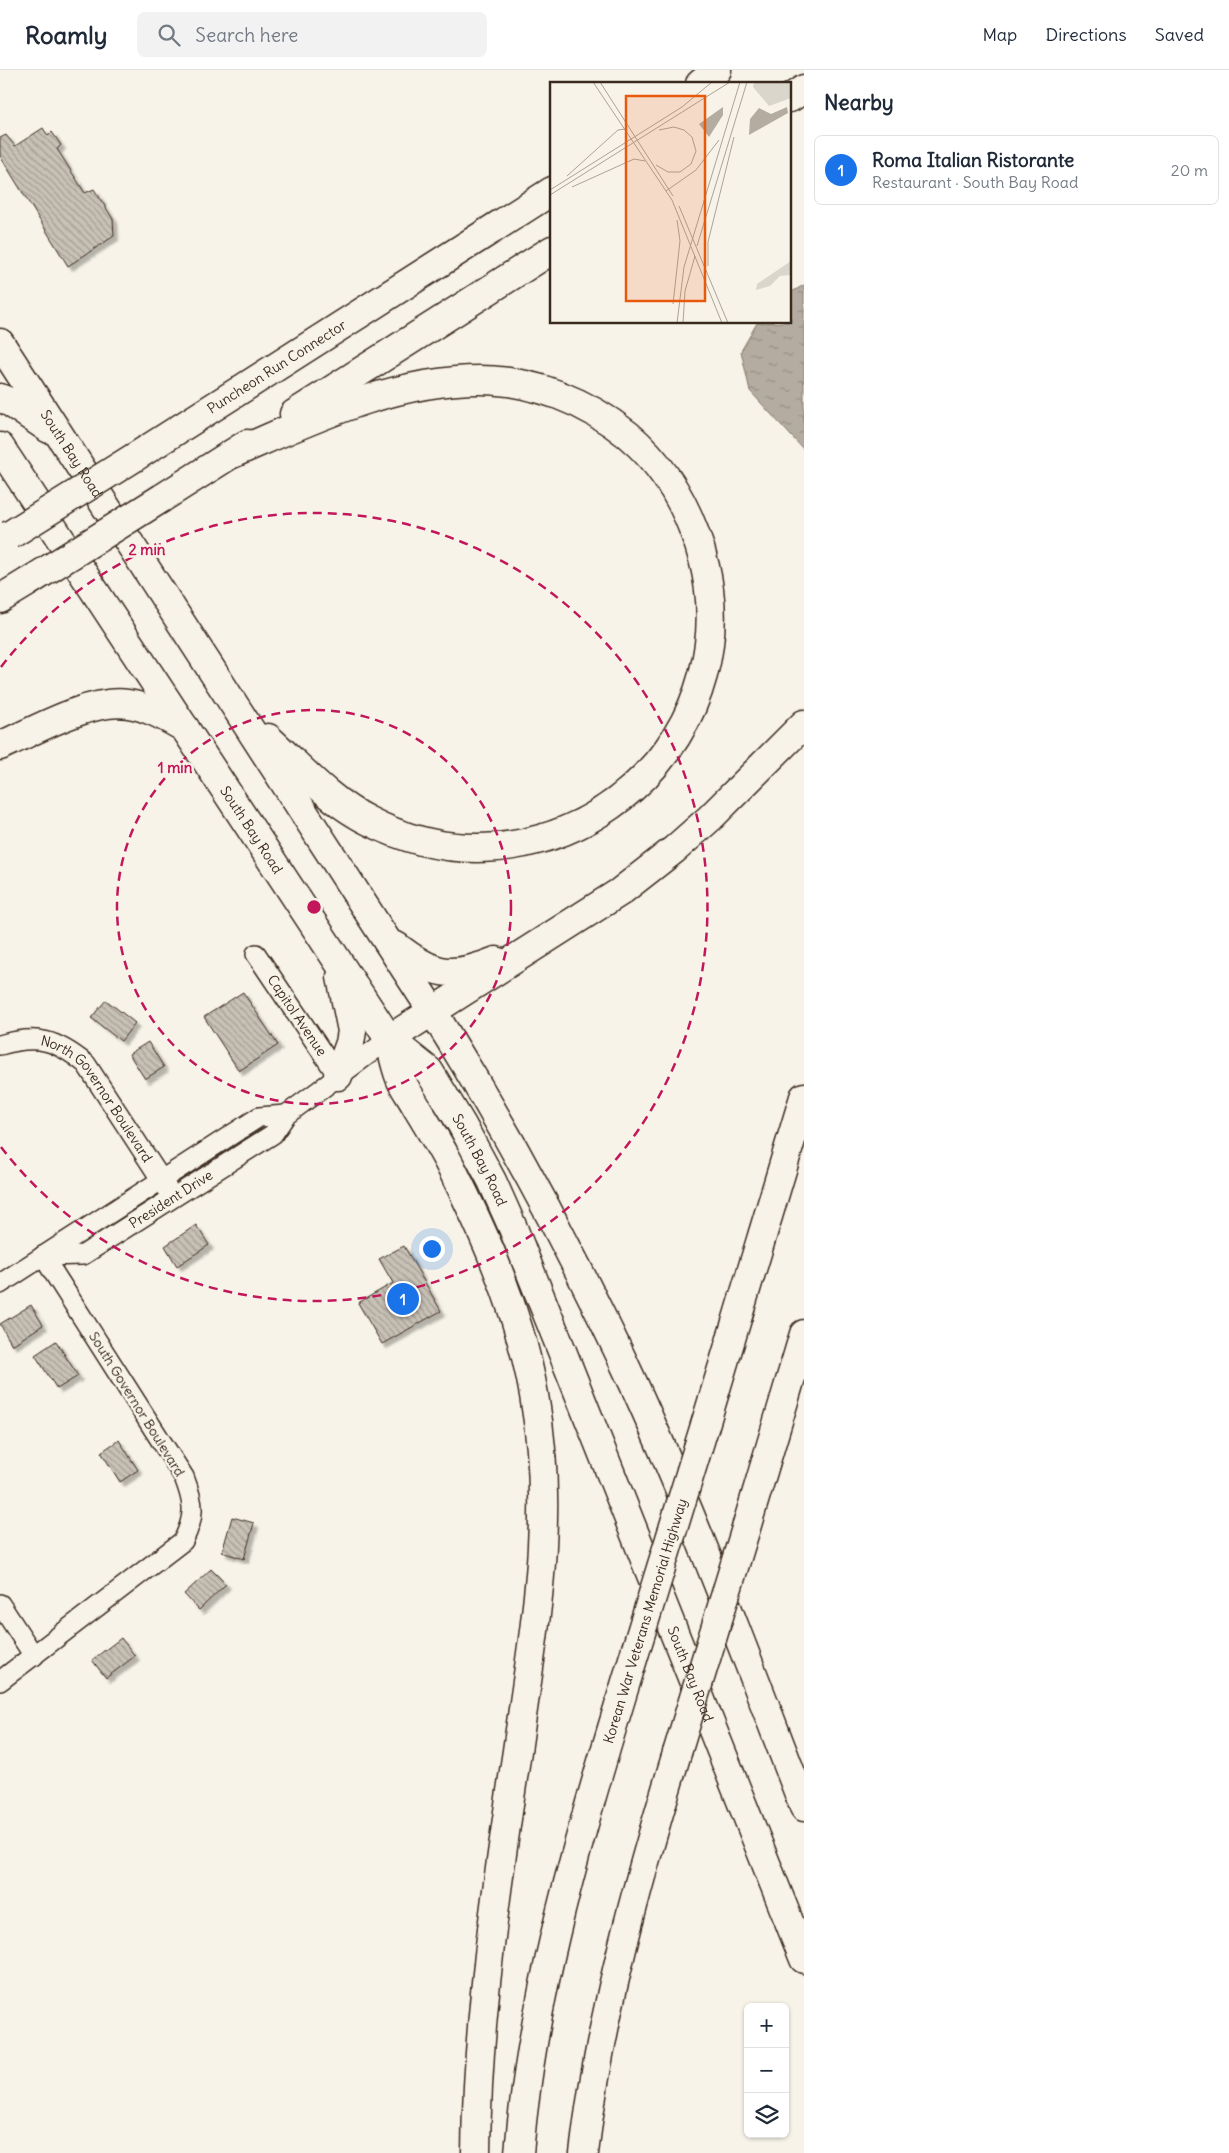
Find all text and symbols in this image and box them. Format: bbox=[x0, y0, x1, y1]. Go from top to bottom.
search box bbox=[137, 12, 487, 57]
text: Roamly bbox=[25, 20, 107, 50]
icon: search bbox=[155, 21, 183, 49]
text: Search here bbox=[195, 23, 298, 47]
text: Map bbox=[982, 23, 1017, 46]
text: Directions bbox=[1045, 23, 1127, 46]
text: Saved bbox=[1155, 23, 1204, 46]
inset map bbox=[550, 82, 792, 324]
text: Nearby bbox=[824, 89, 894, 116]
text: Roma Italian Ristorante bbox=[872, 148, 1074, 172]
text: 1 bbox=[838, 160, 844, 180]
text: 20 m bbox=[1171, 160, 1208, 180]
text: Restaurant · South Bay Road bbox=[872, 172, 1078, 192]
street label: Puncheon Run Connector bbox=[204, 315, 350, 418]
street label: South Bay Road bbox=[37, 406, 107, 501]
text: 2 min bbox=[129, 540, 166, 559]
text: 1 min bbox=[158, 758, 193, 777]
street label: South Bay Road bbox=[216, 783, 287, 877]
centre of rings bbox=[305, 898, 323, 916]
street label: Capitol Avenue bbox=[264, 971, 331, 1060]
street label: North Governor Boulevard bbox=[39, 1031, 157, 1166]
street label: South Bay Road bbox=[448, 1110, 511, 1209]
street label: President Drive bbox=[126, 1166, 216, 1232]
your location bbox=[419, 1236, 445, 1262]
pin: 1 bbox=[387, 1280, 419, 1318]
street label: South Governor Boulevard bbox=[85, 1328, 189, 1480]
street label: Korean War Veterans Memorial Highway bbox=[599, 1496, 691, 1746]
street label: South Bay Road bbox=[663, 1624, 718, 1724]
map controls bbox=[744, 2003, 789, 2138]
button: + bbox=[744, 2003, 789, 2048]
button: − bbox=[744, 2048, 789, 2093]
button: layers bbox=[744, 2093, 789, 2138]

